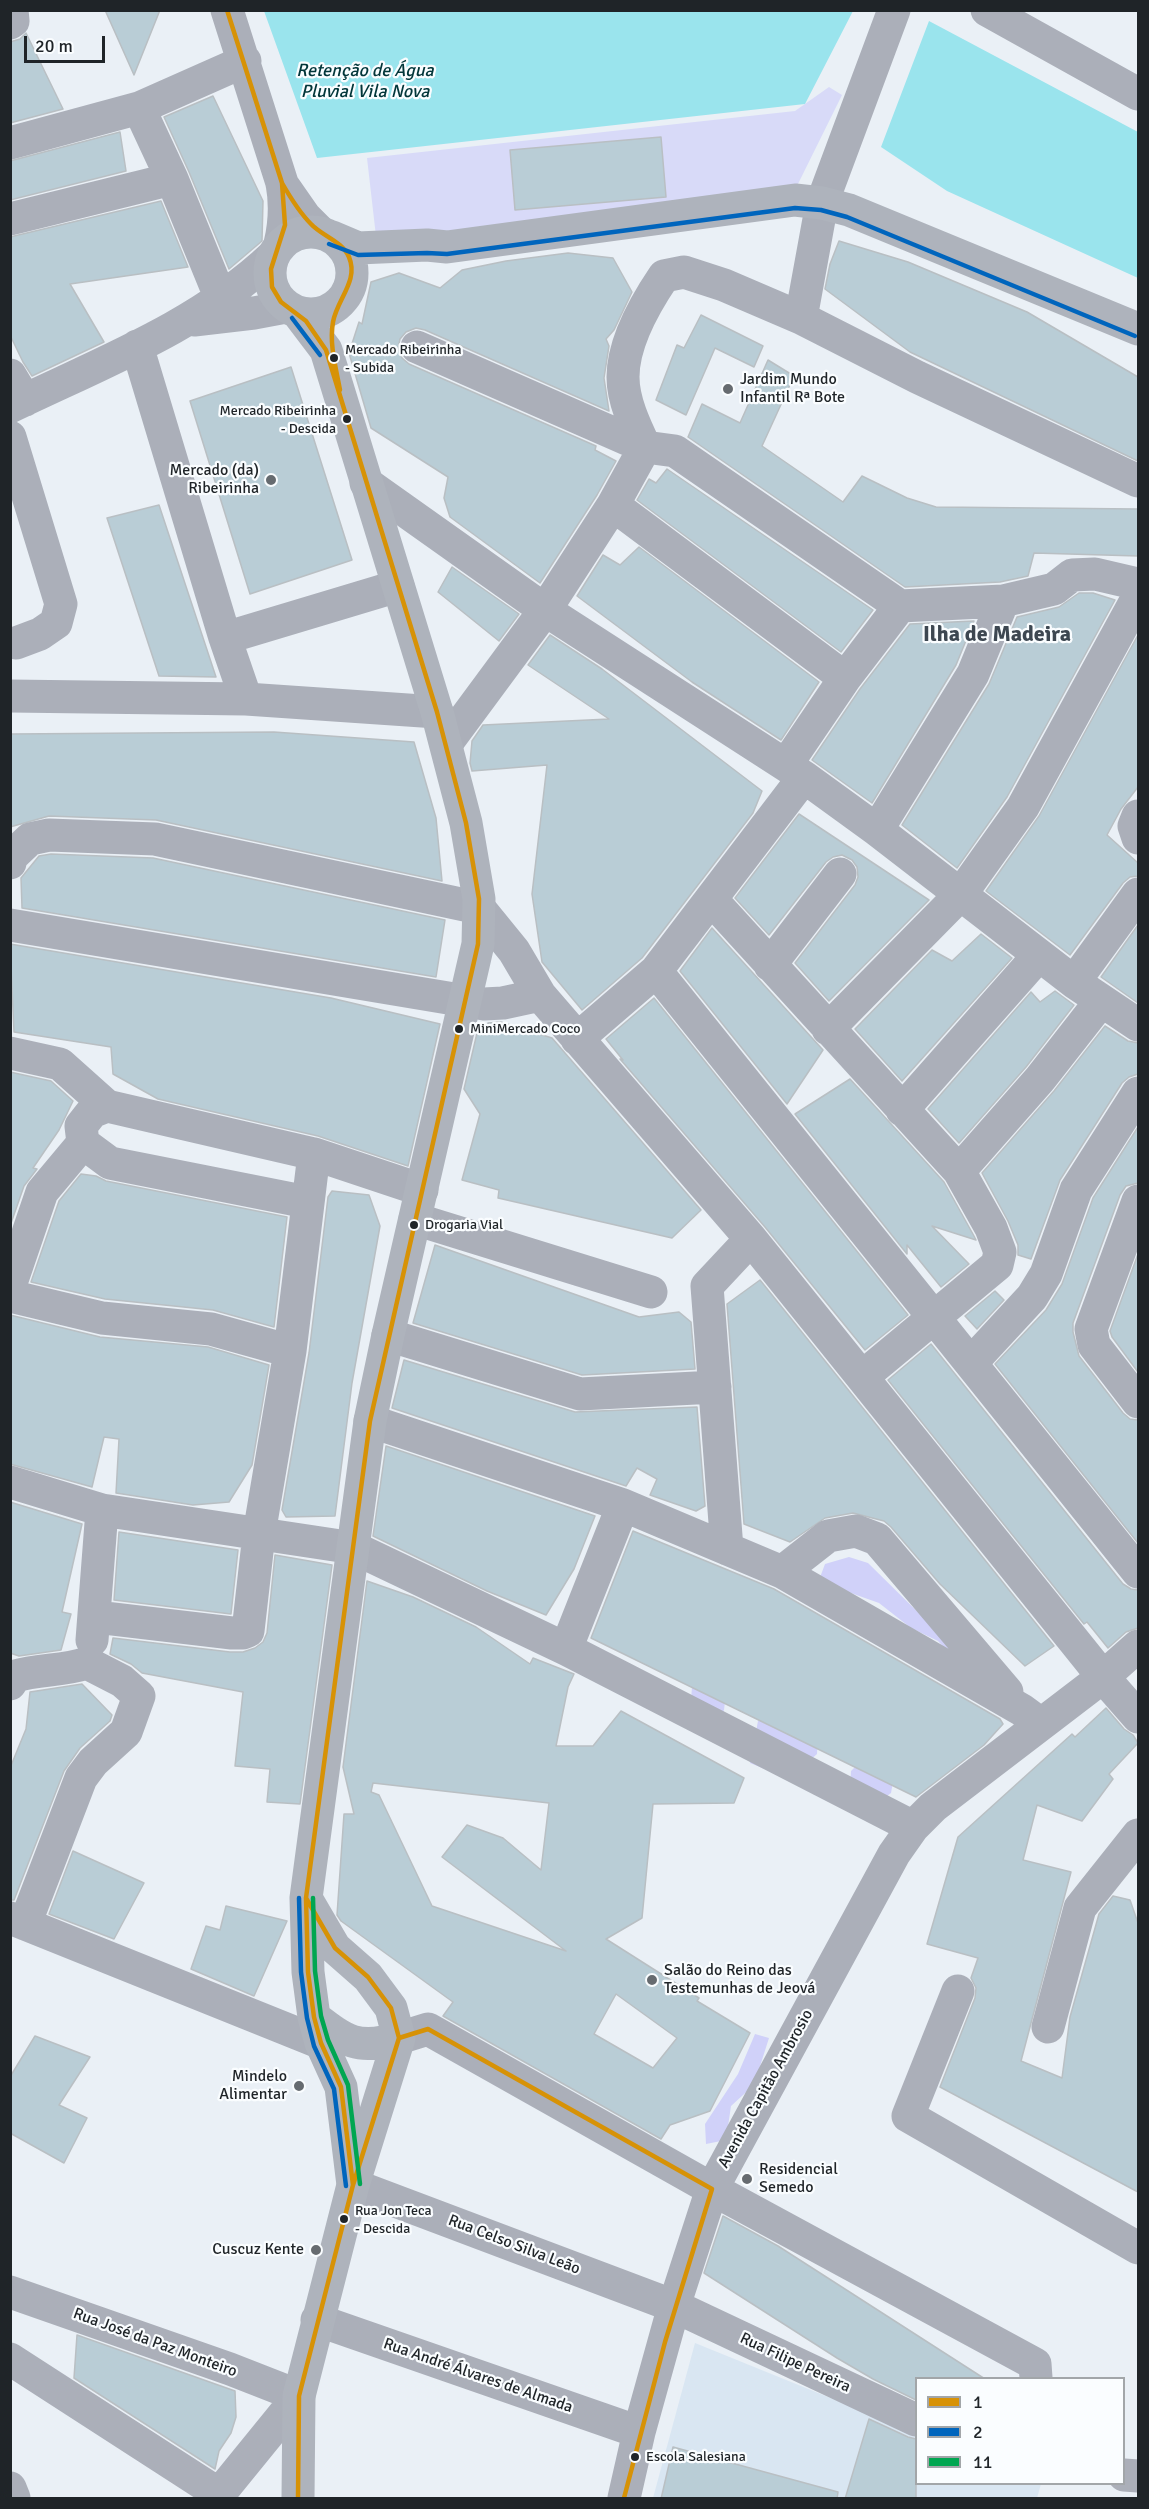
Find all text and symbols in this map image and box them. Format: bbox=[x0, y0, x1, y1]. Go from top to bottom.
scale bar bbox=[27, 24, 108, 62]
text: 20 m bbox=[35, 35, 73, 57]
water label: Retenção de Água Pluvial Vila Nova bbox=[296, 60, 434, 103]
place label: Mercado Ribeirinha - Subida bbox=[345, 342, 462, 374]
marker: Mercado Ribeirinha - Subida bbox=[328, 352, 340, 364]
place label: Jardim Mundo Infantil Rª Bote bbox=[740, 370, 845, 408]
marker: Jardim Mundo Infantil Rª Bote bbox=[721, 382, 735, 396]
place label: Mercado Ribeirinha - Descida bbox=[219, 403, 336, 436]
marker: Mercado Ribeirinha - Descida bbox=[341, 413, 353, 425]
place label: Mercado (da) Ribeirinha bbox=[169, 461, 259, 499]
marker: Mercado (da) Ribeirinha bbox=[264, 473, 278, 487]
district label: Ilha de Madeira bbox=[923, 622, 1071, 648]
place label: MiniMercado Coco bbox=[470, 1021, 581, 1037]
marker: MiniMercado Coco bbox=[453, 1023, 465, 1035]
place label: Drogaria Vial bbox=[425, 1217, 503, 1233]
marker: Drogaria Vial bbox=[408, 1219, 420, 1231]
place label: Salão do Reino das Testemunhas de Jeová bbox=[664, 1961, 815, 1999]
marker: Salão do Reino das Testemunhas de Jeová bbox=[645, 1973, 659, 1987]
street label: Avenida Capitão Ambrosio bbox=[714, 2006, 818, 2172]
place label: Mindelo Alimentar bbox=[219, 2067, 287, 2105]
marker: Mindelo Alimentar bbox=[292, 2079, 306, 2093]
place label: Residencial Semedo bbox=[759, 2160, 838, 2198]
marker: Residencial Semedo bbox=[740, 2172, 754, 2186]
place label: Rua Jon Teca - Descida bbox=[355, 2203, 432, 2236]
street label: Rua Celso Silva Leão bbox=[445, 2211, 583, 2279]
marker: Rua Jon Teca - Descida bbox=[338, 2213, 350, 2225]
place label: Cuscuz Kente bbox=[212, 2240, 304, 2260]
marker: Cuscuz Kente bbox=[309, 2243, 323, 2257]
street label: Rua José da Paz Monteiro bbox=[70, 2304, 240, 2382]
street label: Rua Filipe Pereira bbox=[737, 2329, 853, 2397]
street label: Rua André Álvares de Almada bbox=[381, 2335, 575, 2417]
legend bbox=[915, 2377, 1125, 2485]
text: 1 bbox=[973, 2391, 983, 2413]
text: 2 bbox=[973, 2421, 983, 2443]
place label: Escola Salesiana bbox=[646, 2449, 746, 2465]
marker: Escola Salesiana bbox=[629, 2451, 641, 2463]
text: 11 bbox=[973, 2451, 992, 2473]

